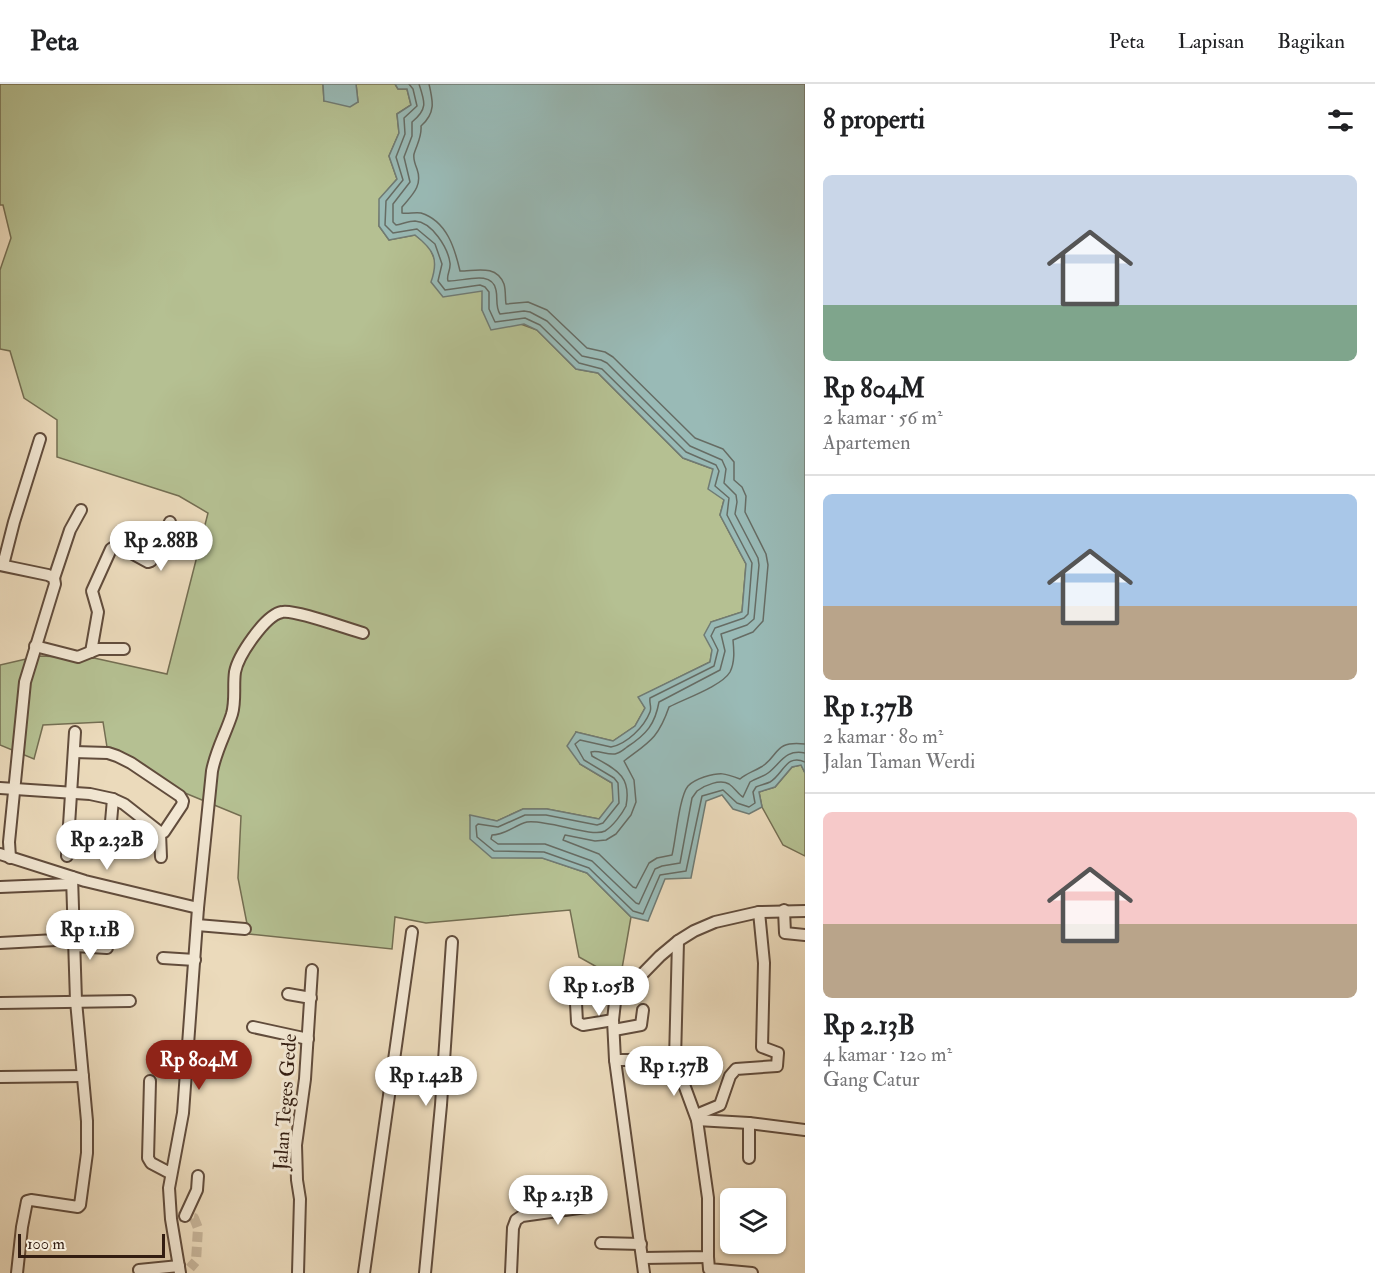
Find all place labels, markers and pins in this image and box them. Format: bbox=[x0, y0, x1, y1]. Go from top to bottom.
pin: Rp 2.88B bbox=[99, 521, 223, 572]
pin: Rp 2.32B bbox=[45, 820, 169, 871]
pin: Rp 1.1B bbox=[35, 910, 145, 961]
pin: Rp 1.05B bbox=[537, 966, 661, 1017]
pin: Rp 804M bbox=[144, 1040, 254, 1091]
pin: Rp 1.37B bbox=[612, 1046, 736, 1097]
pin: Rp 1.42B bbox=[364, 1056, 488, 1107]
pin: Rp 2.13B bbox=[496, 1175, 620, 1226]

